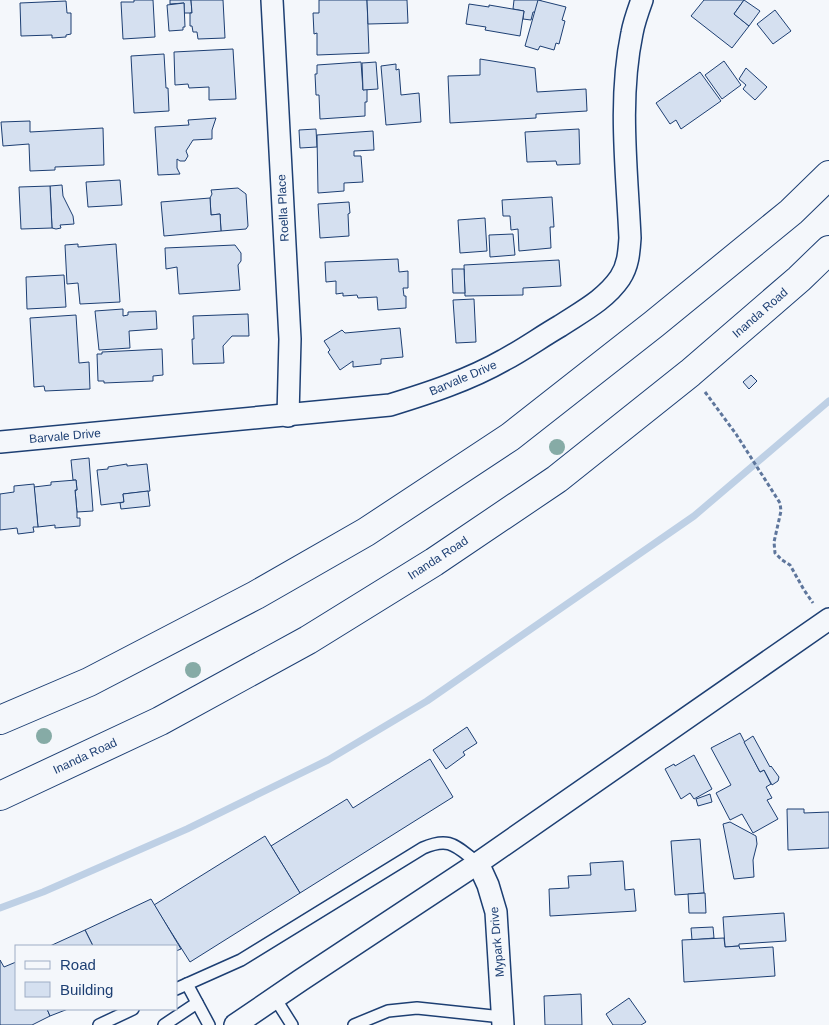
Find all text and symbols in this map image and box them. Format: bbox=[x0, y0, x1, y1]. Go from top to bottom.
street label: Roella Place bbox=[274, 174, 292, 242]
street label: Inanda Road bbox=[729, 285, 791, 341]
street label: Barvale Drive bbox=[427, 357, 499, 399]
street label: Barvale Drive bbox=[29, 426, 102, 446]
street label: Inanda Road bbox=[405, 533, 471, 583]
street label: Inanda Road bbox=[51, 735, 119, 777]
street label: Mypark Drive bbox=[487, 906, 507, 978]
legend bbox=[15, 945, 178, 1010]
text: Road bbox=[60, 956, 96, 973]
text: Building bbox=[60, 981, 113, 998]

